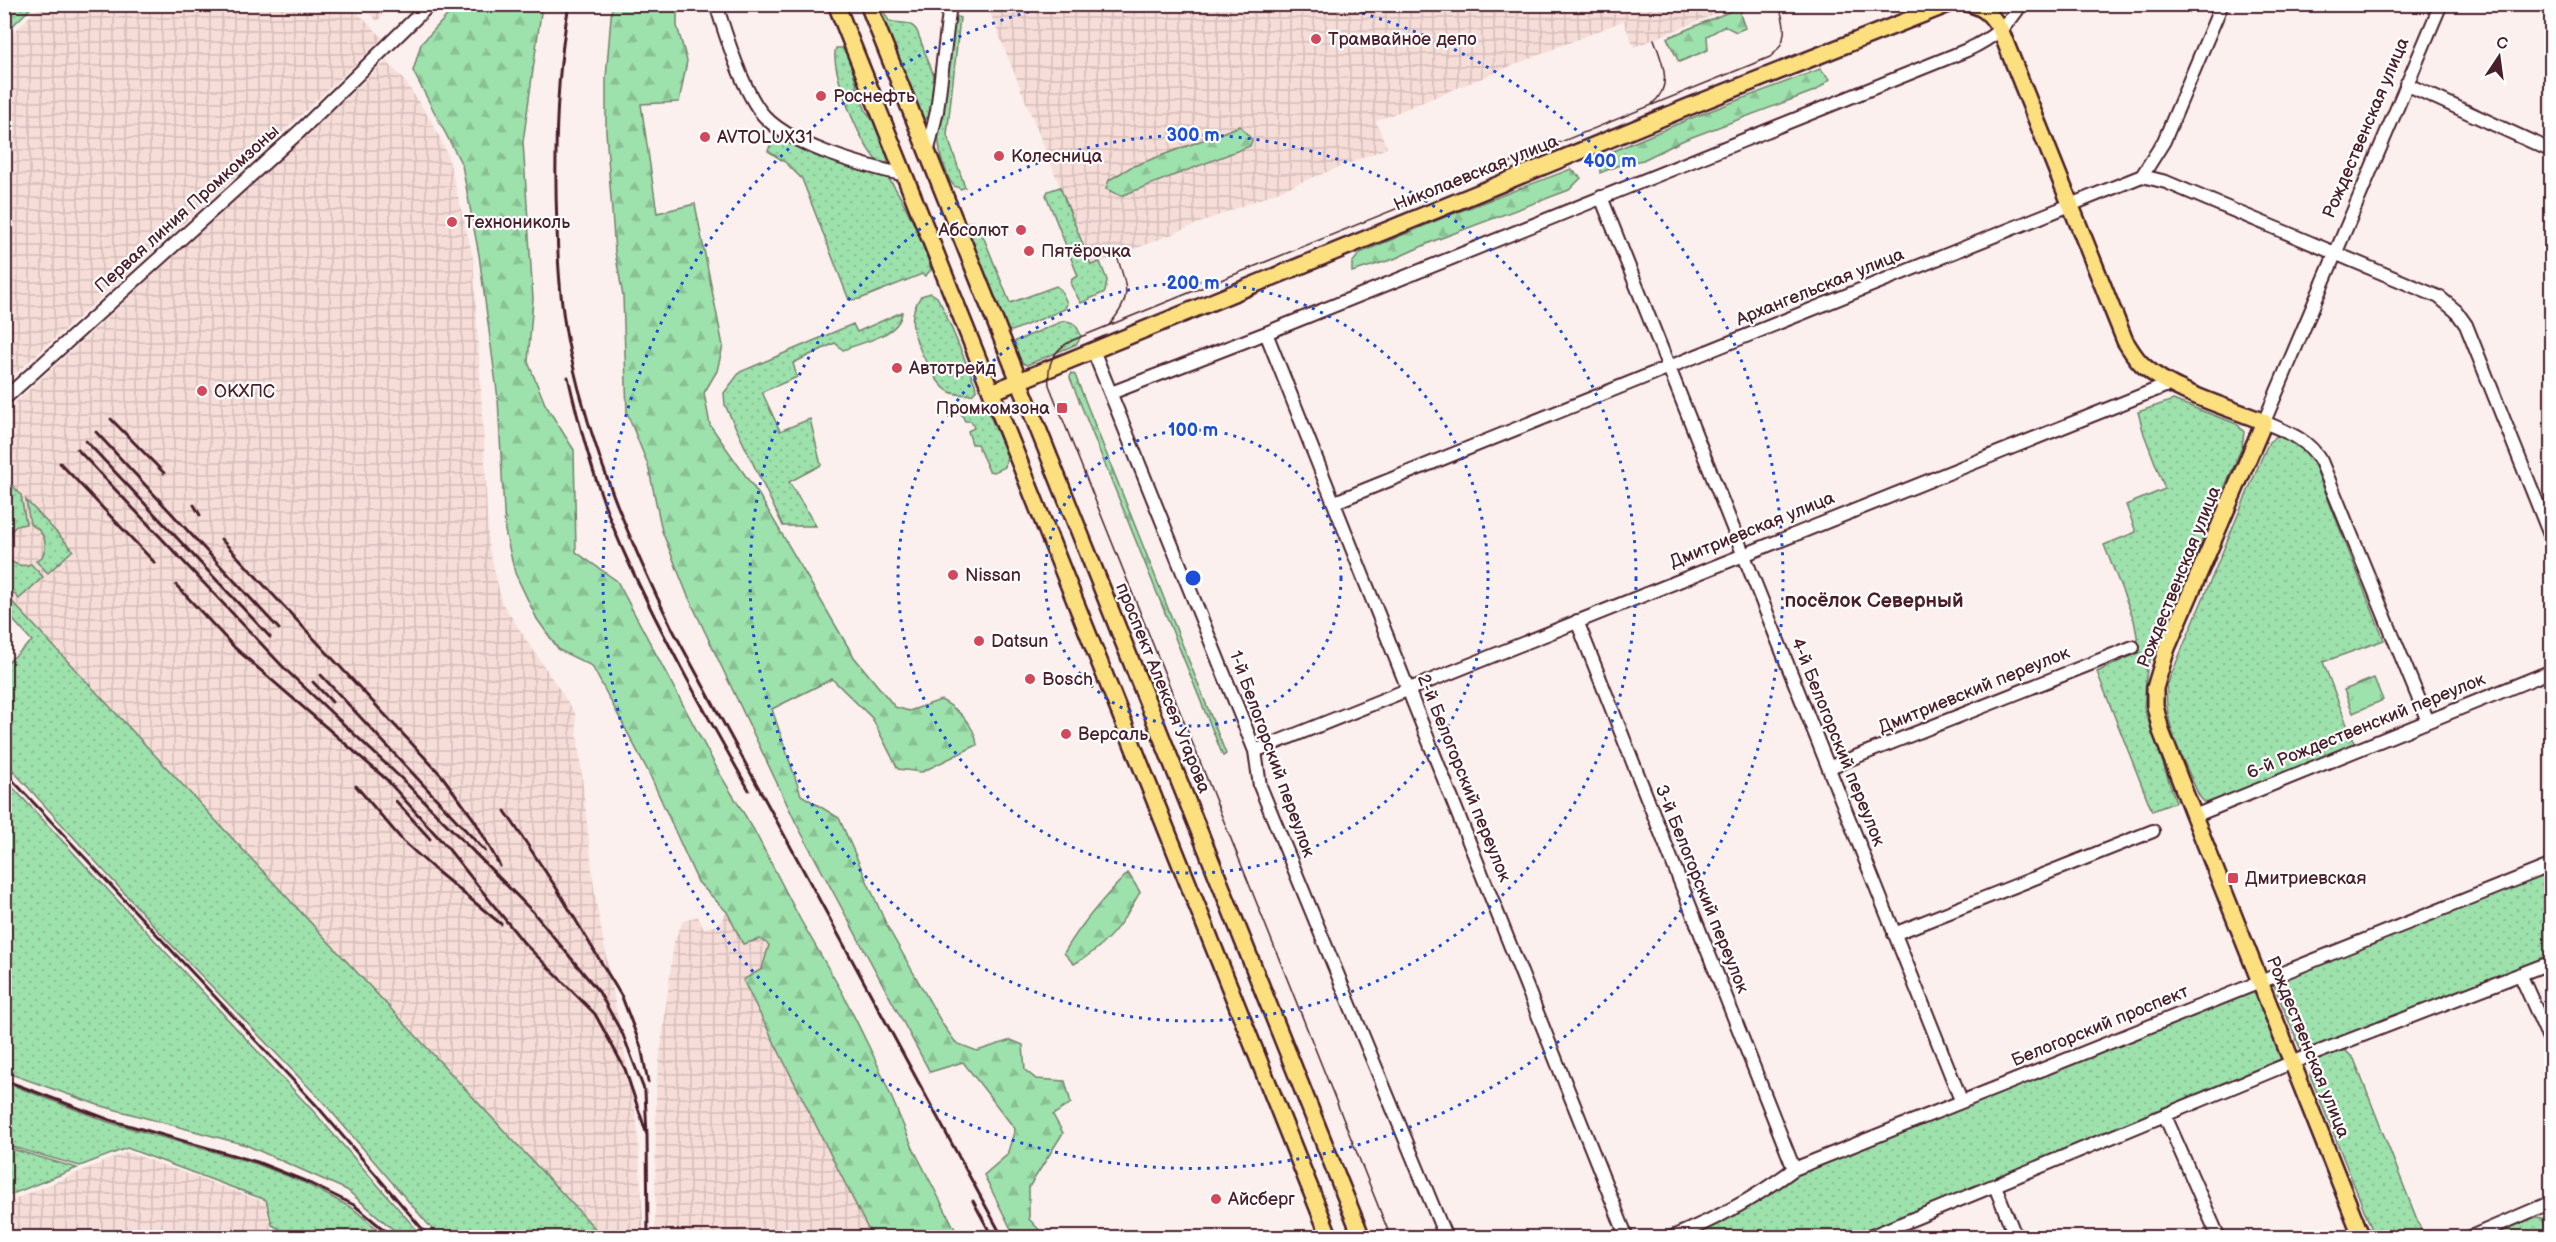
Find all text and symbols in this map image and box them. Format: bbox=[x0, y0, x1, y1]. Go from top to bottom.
north arrow bbox=[2469, 27, 2529, 87]
place label: Трамвайное депо bbox=[1328, 29, 1477, 50]
marker: Трамвайное депо bbox=[1309, 32, 1323, 46]
text: С bbox=[2494, 33, 2510, 54]
street label: Рождественская улица bbox=[2318, 34, 2414, 221]
place label: Роснефть bbox=[833, 86, 915, 107]
marker: Роснефть bbox=[814, 89, 828, 103]
street label: Первая линия Промкомзоны bbox=[91, 121, 283, 297]
text: 300 m bbox=[1166, 125, 1220, 146]
place label: AVTOLUX31 bbox=[717, 127, 813, 148]
marker: AVTOLUX31 bbox=[698, 130, 712, 144]
street label: Николаевская улица bbox=[1391, 130, 1562, 216]
place label: Колесница bbox=[1011, 146, 1103, 167]
marker: Колесница bbox=[992, 149, 1006, 163]
text: 400 m bbox=[1583, 151, 1637, 172]
place label: Технониколь bbox=[464, 212, 570, 233]
marker: Технониколь bbox=[445, 215, 459, 229]
place label: Абсолют bbox=[938, 220, 1010, 241]
marker: Абсолют bbox=[1014, 223, 1028, 237]
place label: Пятёрочка bbox=[1041, 241, 1132, 262]
marker: Пятёрочка bbox=[1022, 244, 1036, 258]
street label: Архангельская улица bbox=[1732, 244, 1907, 331]
text: 200 m bbox=[1166, 273, 1220, 294]
place label: Автотрейд bbox=[908, 358, 996, 379]
marker: Автотрейд bbox=[890, 361, 904, 375]
place label: ОКХПС bbox=[214, 381, 275, 402]
marker: ОКХПС bbox=[195, 384, 209, 398]
place label: Промкомзона bbox=[936, 398, 1050, 419]
marker: Промкомзона bbox=[1055, 401, 1069, 415]
text: 100 m bbox=[1168, 420, 1218, 441]
street label: Рождественская улица bbox=[2133, 483, 2225, 671]
street label: Дмитриевская улица bbox=[1666, 487, 1838, 573]
place label: Nissan bbox=[965, 565, 1021, 586]
marker: Nissan bbox=[946, 568, 960, 582]
centre of rings bbox=[1183, 568, 1203, 588]
street label: проспект Алексея Угарова bbox=[1111, 580, 1215, 796]
district label: посёлок Северный bbox=[1784, 589, 1964, 613]
place label: Datsun bbox=[991, 631, 1049, 652]
marker: Datsun bbox=[972, 634, 986, 648]
street label: 4-й Белогорский переулок bbox=[1787, 635, 1890, 850]
street label: Дмитриевский переулок bbox=[1875, 642, 2073, 738]
street label: 1-й Белогорский переулок bbox=[1225, 648, 1319, 861]
street label: 6-й Рождественский переулок bbox=[2244, 668, 2489, 784]
place label: Bosch bbox=[1042, 669, 1093, 690]
street label: 2-й Белогорский переулок bbox=[1413, 671, 1516, 885]
marker: Bosch bbox=[1023, 672, 1037, 686]
place label: Версаль bbox=[1078, 724, 1148, 745]
marker: Версаль bbox=[1059, 727, 1073, 741]
street label: 3-й Белогорский переулок bbox=[1651, 782, 1754, 997]
place label: Дмитриевская bbox=[2245, 868, 2366, 889]
marker: Дмитриевская bbox=[2226, 871, 2240, 885]
street label: Рождественская улица bbox=[2262, 953, 2354, 1141]
street label: Белогорский проспект bbox=[2008, 981, 2192, 1071]
place label: Айсберг bbox=[1227, 1189, 1295, 1210]
marker: Айсберг bbox=[1209, 1192, 1223, 1206]

